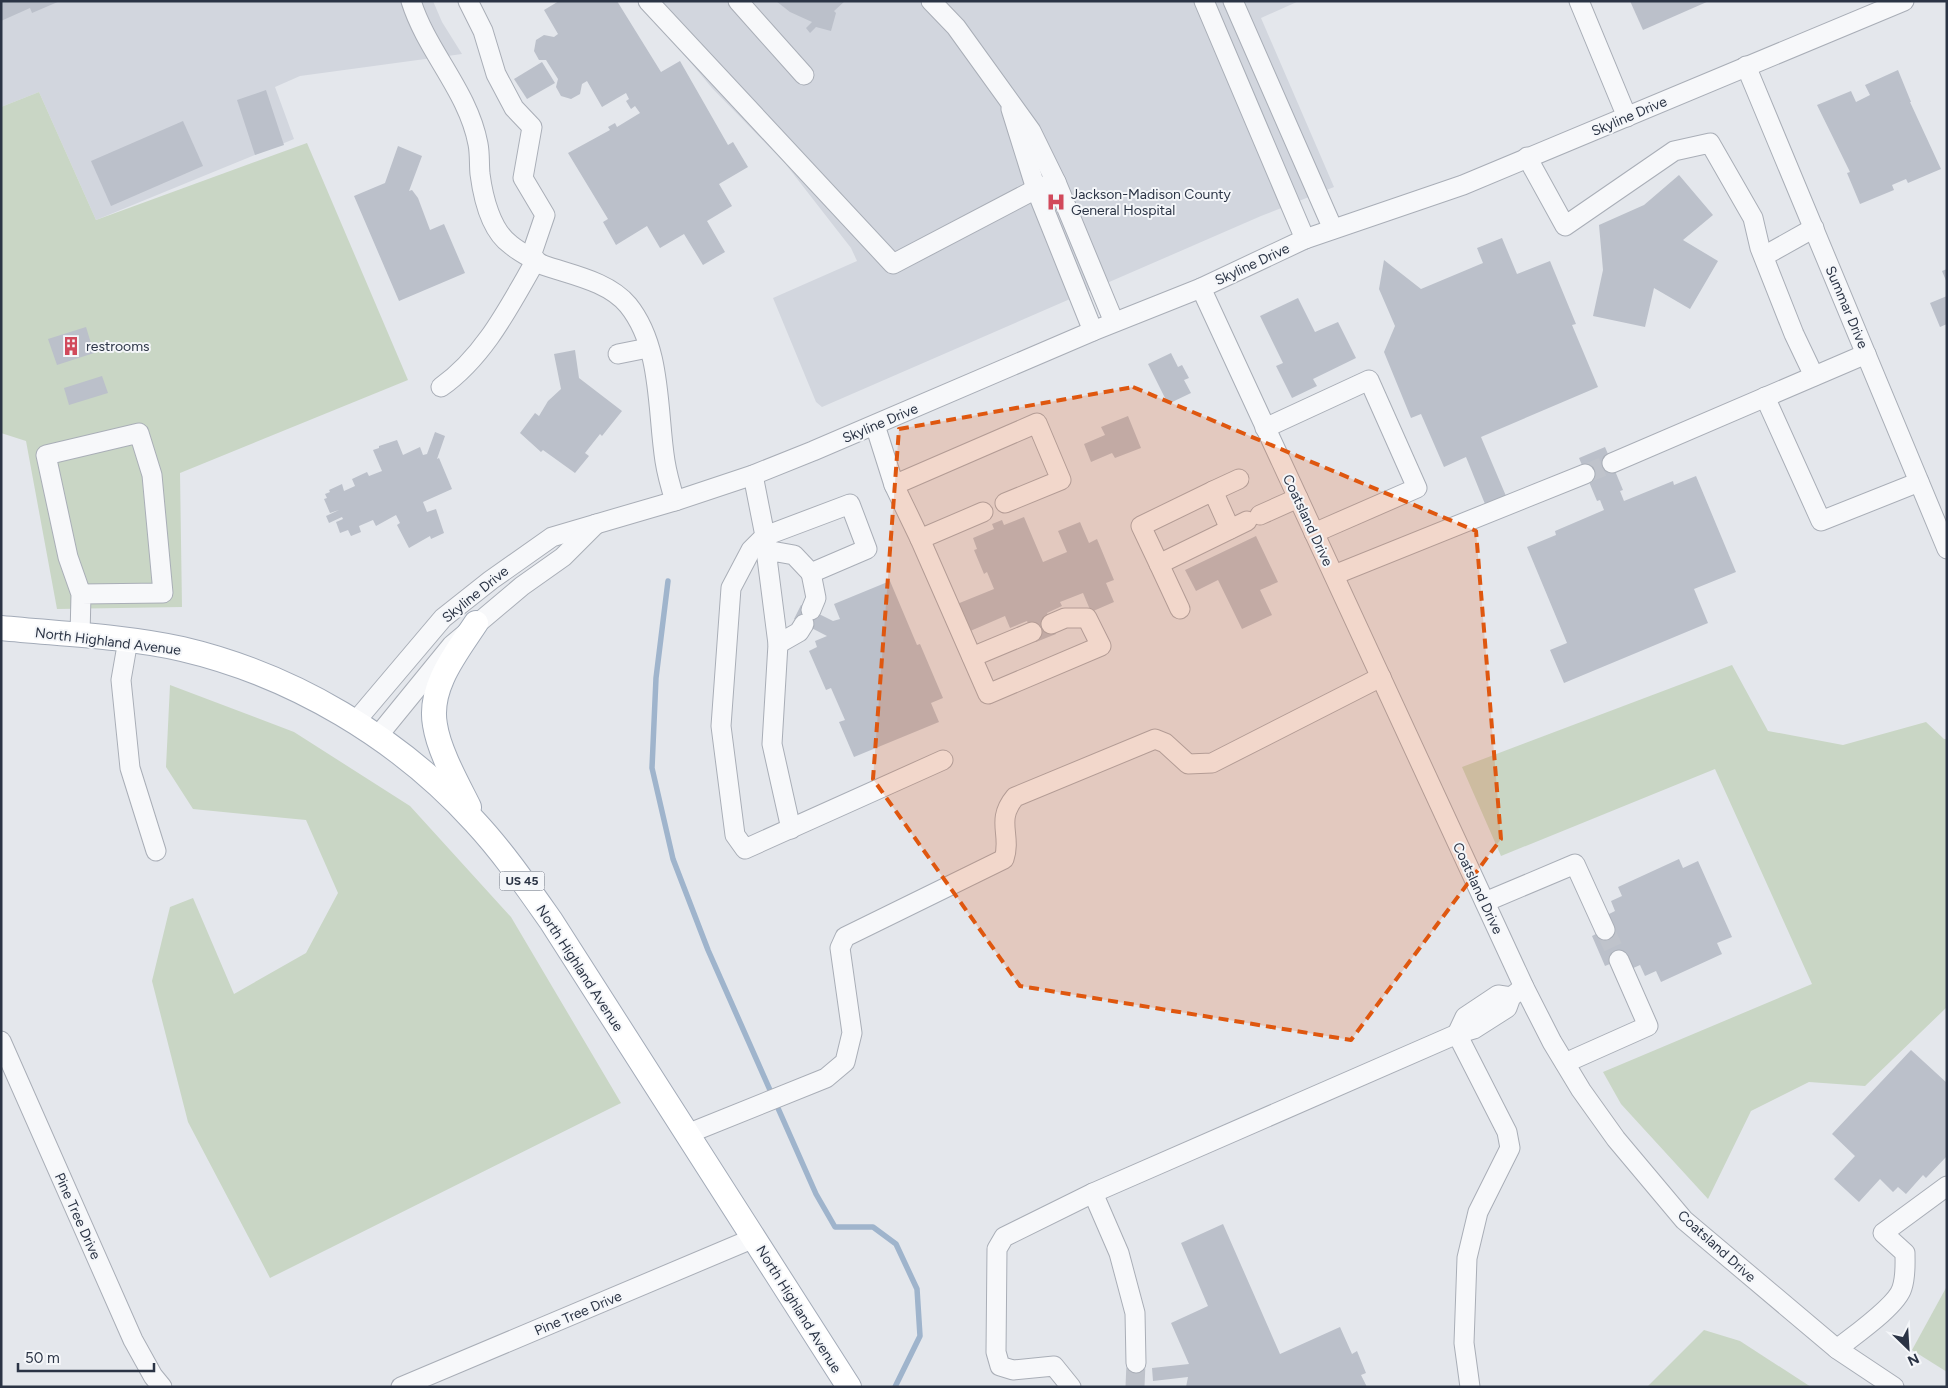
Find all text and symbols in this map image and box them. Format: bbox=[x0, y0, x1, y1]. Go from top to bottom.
street label: Skyline Drive bbox=[1589, 93, 1670, 140]
place label: Jackson-Madison County General Hospital bbox=[1071, 186, 1231, 219]
hospital icon: Jackson-Madison County General Hospital bbox=[1045, 191, 1067, 213]
street label: Skyline Drive bbox=[1212, 240, 1293, 289]
street label: Summar Drive bbox=[1822, 263, 1872, 351]
building icon: restrooms bbox=[60, 335, 82, 357]
place label: restrooms bbox=[86, 338, 150, 355]
street label: Skyline Drive bbox=[840, 400, 921, 447]
street label: Coatsland Drive bbox=[1279, 472, 1336, 569]
street label: Skyline Drive bbox=[439, 562, 512, 626]
street label: North Highland Avenue bbox=[34, 624, 182, 659]
street label: Coatsland Drive bbox=[1449, 840, 1506, 937]
road number: US 45 bbox=[500, 871, 544, 890]
street label: North Highland Avenue bbox=[532, 902, 627, 1035]
street label: Pine Tree Drive bbox=[51, 1170, 104, 1263]
street label: Coatsland Drive bbox=[1674, 1207, 1759, 1286]
street label: North Highland Avenue bbox=[752, 1242, 845, 1376]
street label: Pine Tree Drive bbox=[532, 1287, 625, 1339]
north arrow bbox=[1883, 1323, 1933, 1373]
scale bar bbox=[18, 1340, 154, 1372]
text: 50 m bbox=[25, 1349, 60, 1367]
text: N bbox=[1905, 1349, 1922, 1369]

